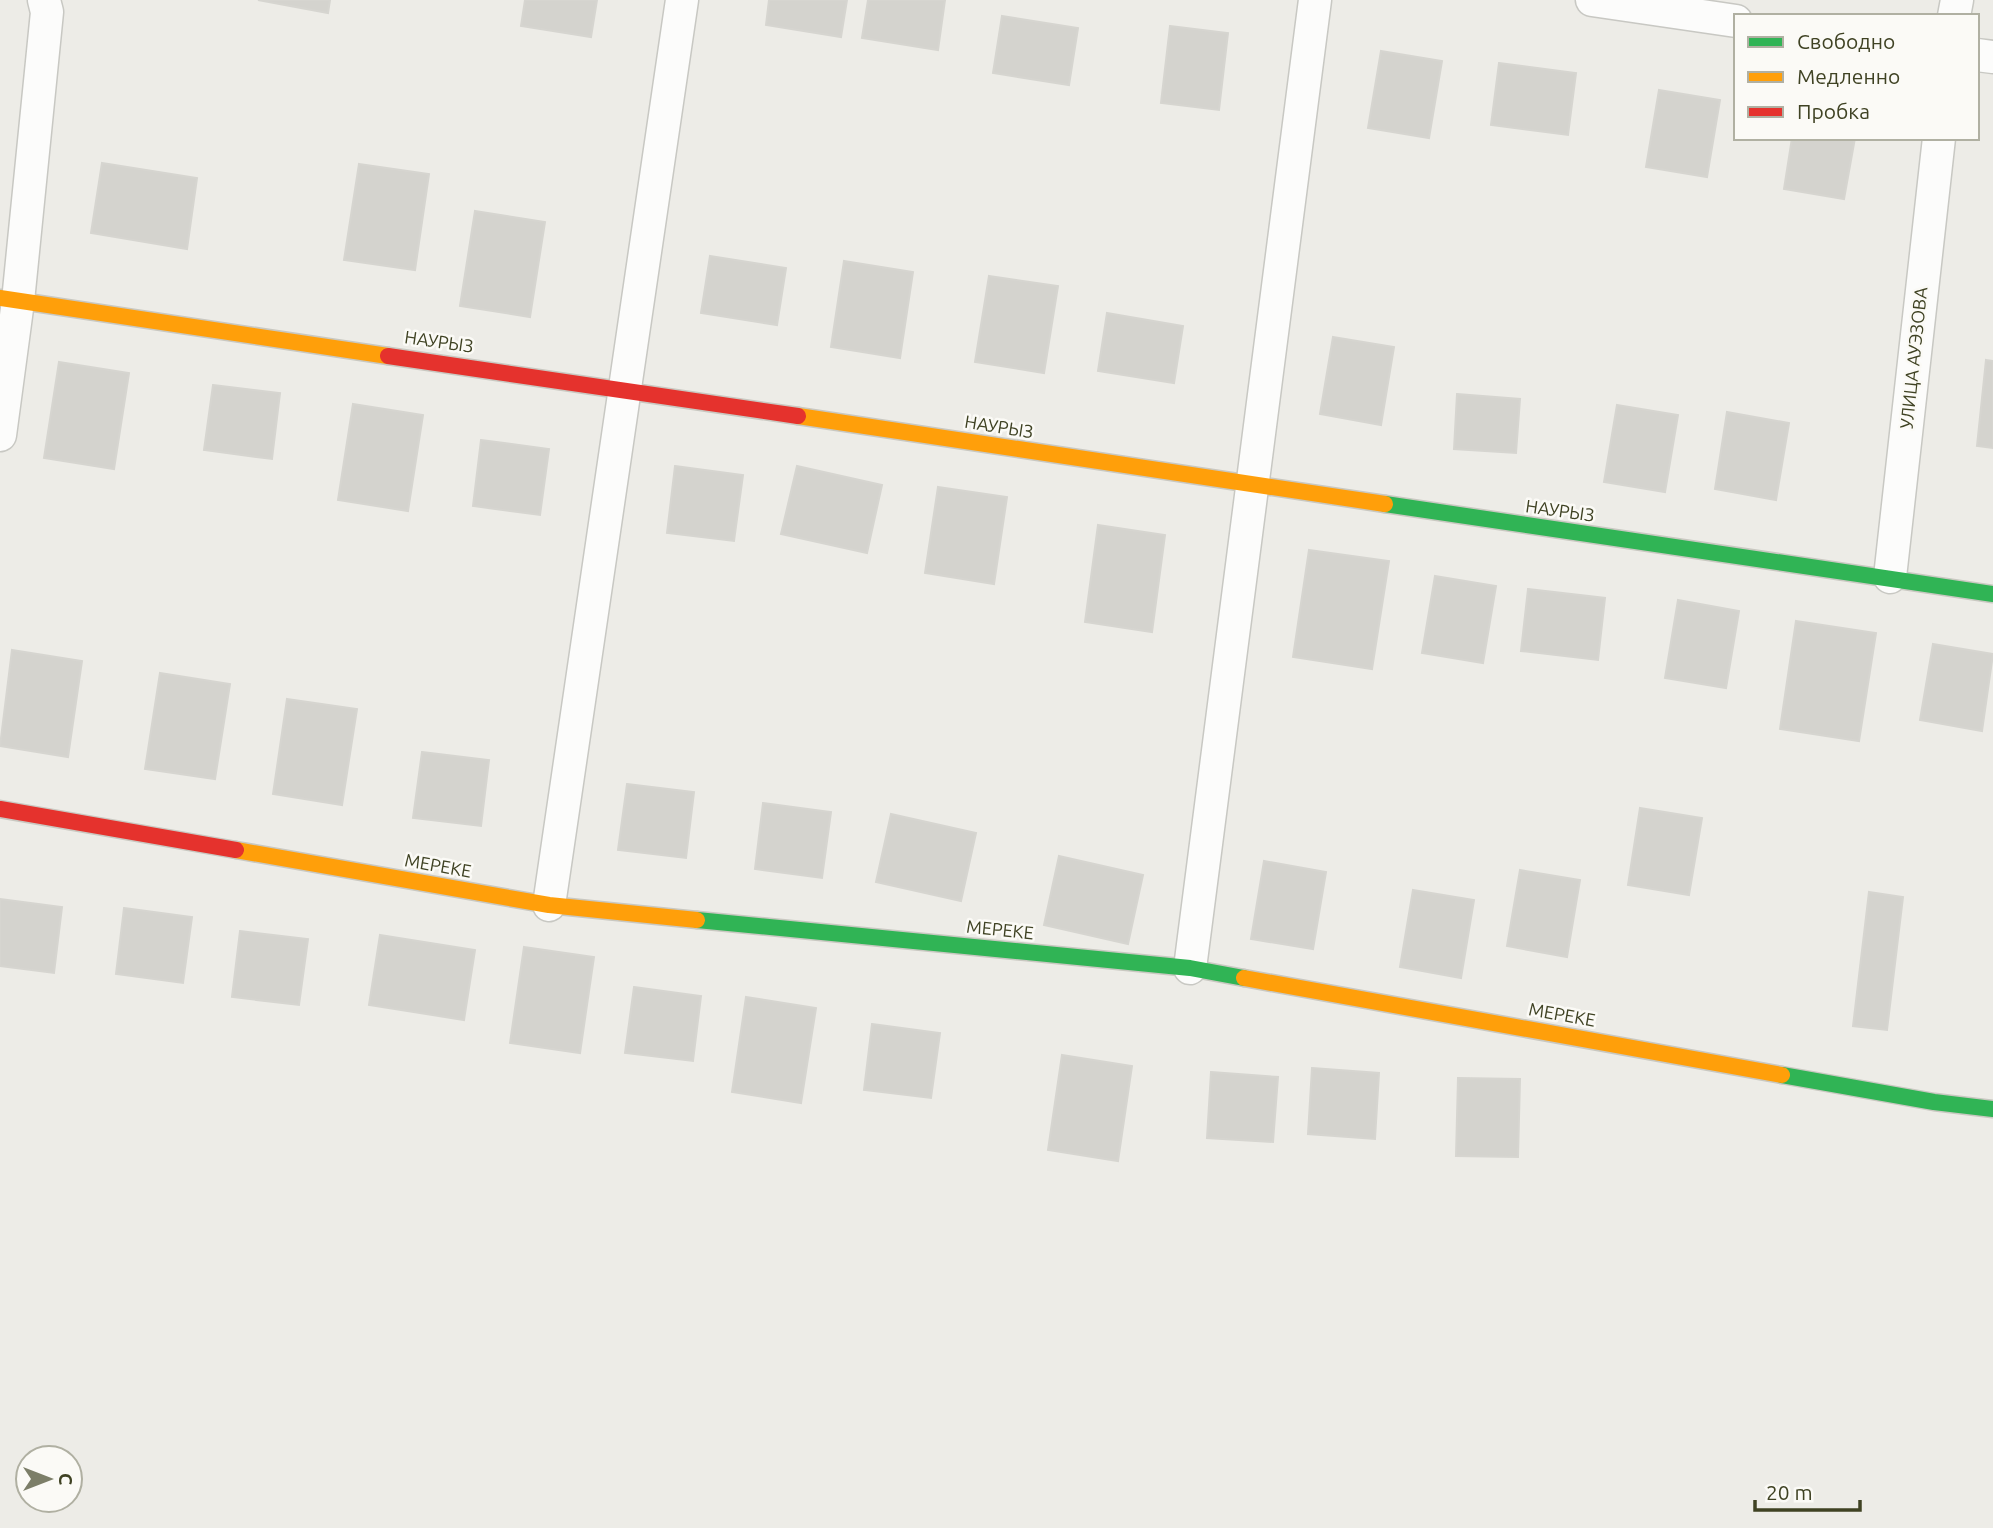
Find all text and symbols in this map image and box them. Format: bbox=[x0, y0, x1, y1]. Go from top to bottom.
legend bbox=[1734, 14, 1979, 140]
text: Свободно bbox=[1797, 29, 1895, 53]
text: Медленно bbox=[1797, 64, 1900, 88]
text: Пробка bbox=[1797, 99, 1870, 123]
street label: УЛИЦА АУЭЗОВА bbox=[1896, 286, 1930, 430]
street label: НАУРЫЗ bbox=[403, 326, 475, 356]
street label: НАУРЫЗ bbox=[963, 411, 1035, 441]
street label: НАУРЫЗ bbox=[1524, 495, 1596, 525]
street label: МЕРЕКЕ bbox=[403, 849, 473, 881]
street label: МЕРЕКЕ bbox=[965, 916, 1035, 942]
street label: МЕРЕКЕ bbox=[1527, 998, 1597, 1030]
north arrow bbox=[14, 1444, 84, 1514]
scale bar bbox=[1755, 1468, 1860, 1512]
text: С bbox=[55, 1473, 77, 1485]
text: 20 m bbox=[1766, 1480, 1813, 1504]

